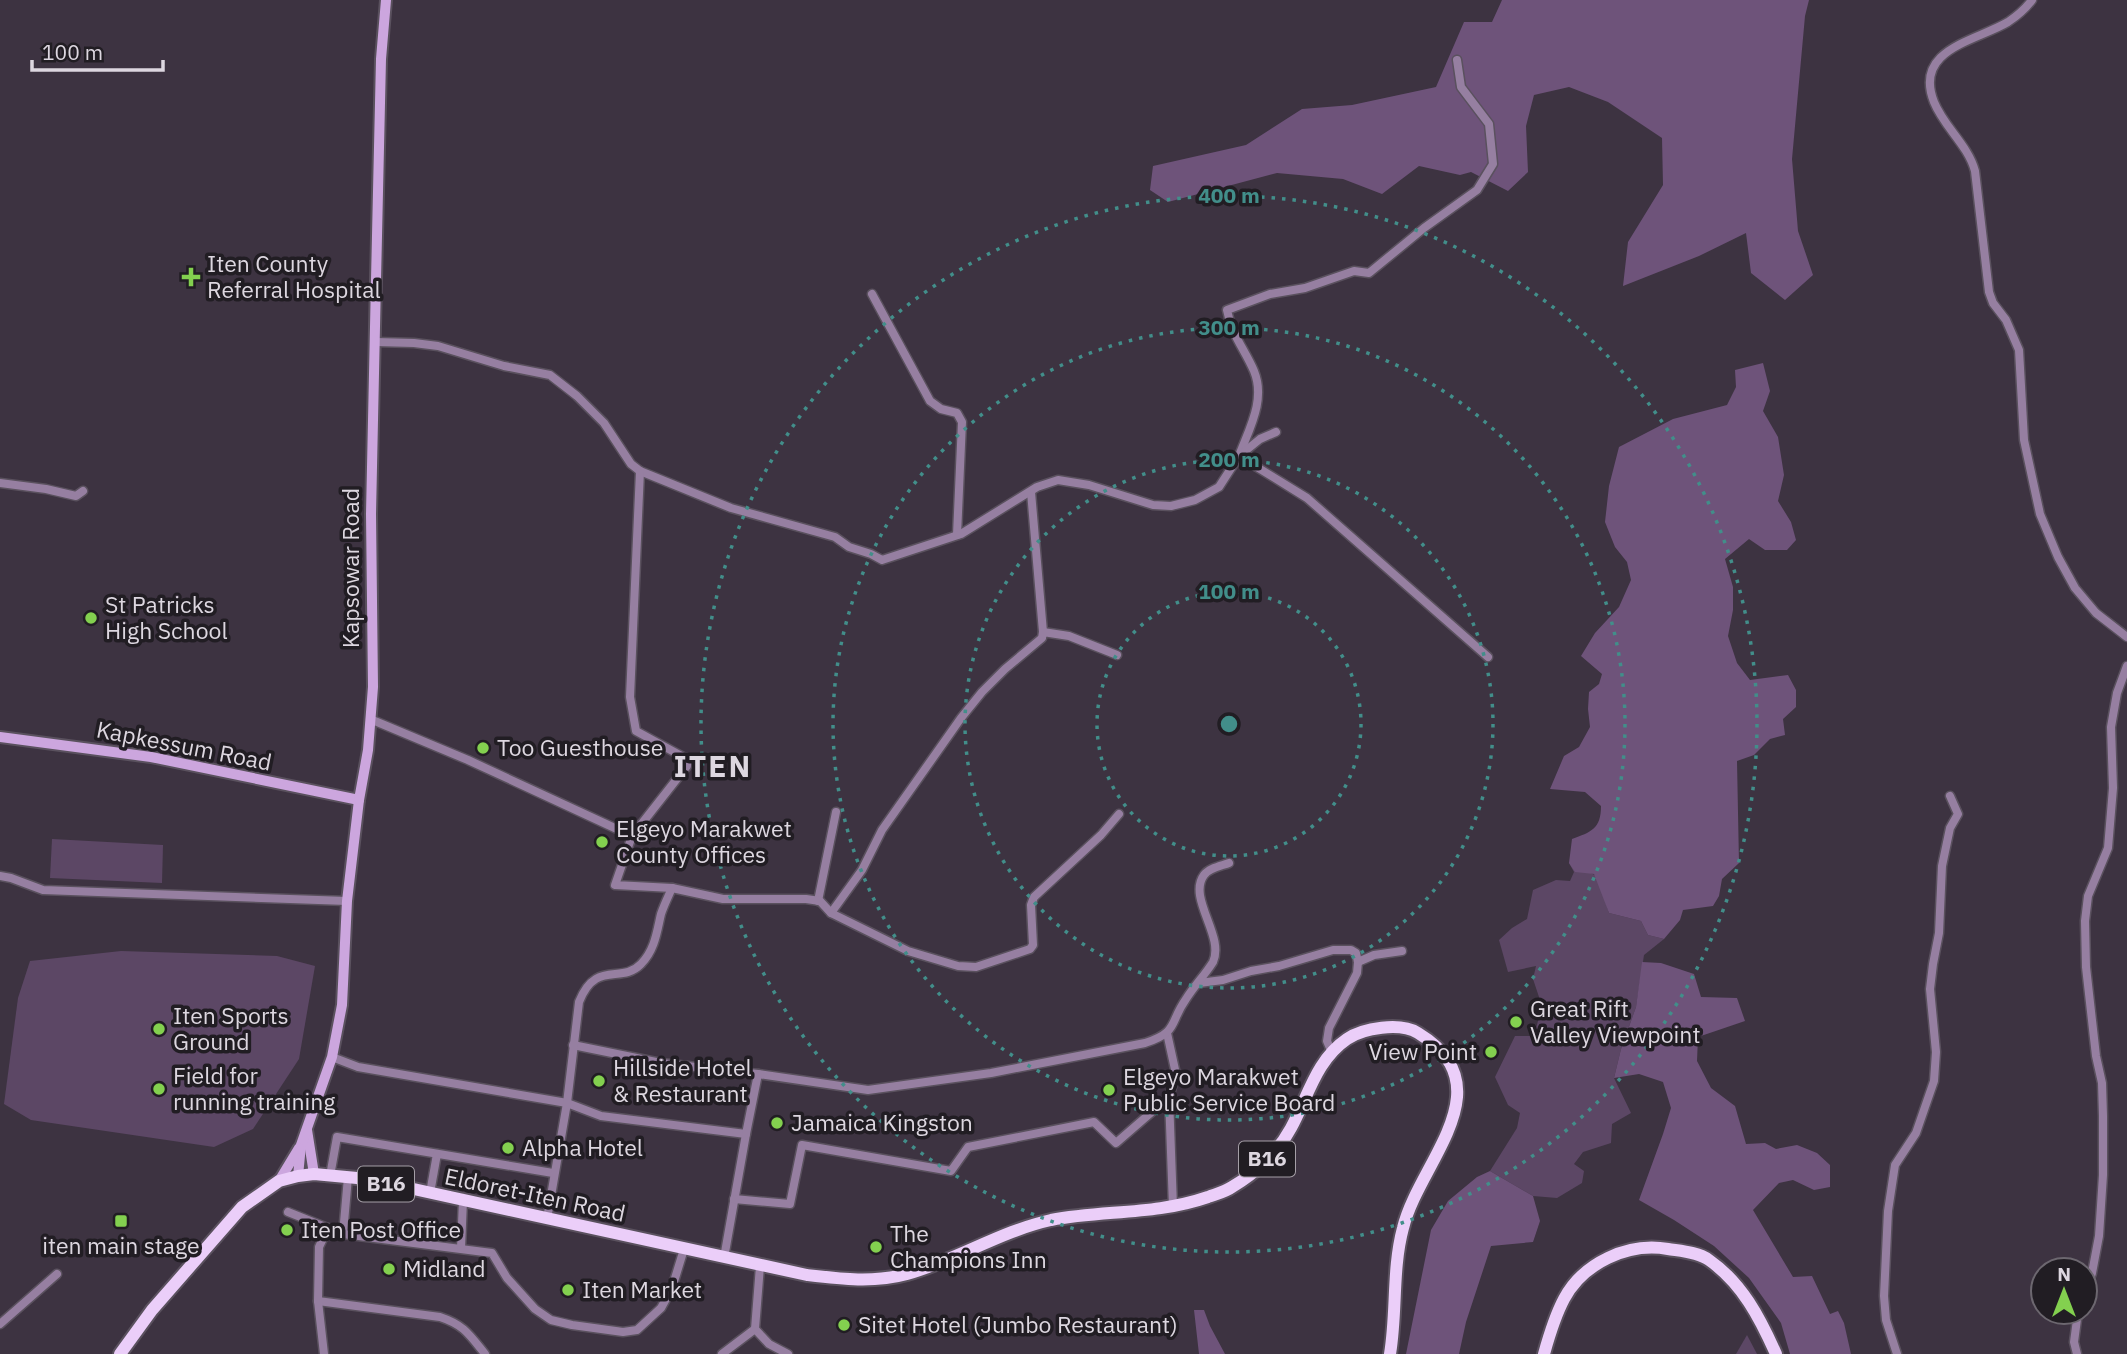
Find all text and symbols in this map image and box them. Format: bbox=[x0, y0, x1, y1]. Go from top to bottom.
scale bar bbox=[32, 28, 163, 72]
text: 100 m bbox=[42, 38, 103, 66]
text: 400 m bbox=[1198, 181, 1260, 209]
place label: Iten County Referral Hospital bbox=[207, 248, 381, 304]
marker: Iten County Referral Hospital bbox=[181, 267, 201, 287]
text: 300 m bbox=[1198, 313, 1260, 341]
text: 200 m bbox=[1198, 445, 1260, 473]
street label: Kapsowar Road bbox=[335, 488, 365, 648]
text: 100 m bbox=[1198, 577, 1260, 605]
place label: St Patricks High School bbox=[105, 589, 228, 645]
marker: St Patricks High School bbox=[83, 610, 99, 626]
centre of rings bbox=[1217, 712, 1241, 736]
street label: Kapkessum Road bbox=[94, 713, 274, 777]
place label: Too Guesthouse bbox=[497, 732, 663, 762]
marker: Too Guesthouse bbox=[475, 740, 491, 756]
district label: ITEN bbox=[674, 746, 752, 785]
place label: Elgeyo Marakwet County Offices bbox=[616, 813, 792, 869]
marker: Elgeyo Marakwet County Offices bbox=[594, 834, 610, 850]
place label: Great Rift Valley Viewpoint bbox=[1530, 993, 1700, 1049]
place label: Iten Sports Ground bbox=[173, 1000, 289, 1056]
marker: Great Rift Valley Viewpoint bbox=[1508, 1014, 1524, 1030]
marker: Iten Sports Ground bbox=[151, 1021, 167, 1037]
place label: View Point bbox=[1368, 1036, 1477, 1066]
marker: View Point bbox=[1483, 1044, 1499, 1060]
place label: Hillside Hotel & Restaurant bbox=[613, 1052, 752, 1108]
place label: Field for running training bbox=[173, 1060, 336, 1116]
place label: Elgeyo Marakwet Public Service Board bbox=[1123, 1061, 1335, 1117]
marker: Hillside Hotel & Restaurant bbox=[591, 1073, 607, 1089]
marker: Field for running training bbox=[151, 1081, 167, 1097]
marker: Elgeyo Marakwet Public Service Board bbox=[1101, 1082, 1117, 1098]
place label: Jamaica Kingston bbox=[791, 1107, 973, 1137]
marker: Jamaica Kingston bbox=[769, 1115, 785, 1131]
place label: Alpha Hotel bbox=[522, 1132, 643, 1162]
marker: Alpha Hotel bbox=[500, 1140, 516, 1156]
road number: B16 bbox=[1239, 1142, 1295, 1176]
street label: Eldoret-Iten Road bbox=[442, 1160, 628, 1228]
road number: B16 bbox=[358, 1166, 414, 1202]
marker: iten main stage bbox=[113, 1213, 129, 1229]
place label: Iten Post Office bbox=[301, 1214, 461, 1244]
place label: The Champions Inn bbox=[890, 1218, 1047, 1274]
marker: Iten Post Office bbox=[279, 1222, 295, 1238]
place label: iten main stage bbox=[42, 1230, 200, 1260]
marker: The Champions Inn bbox=[868, 1239, 884, 1255]
place label: Midland bbox=[403, 1253, 486, 1283]
north arrow bbox=[2029, 1256, 2099, 1326]
marker: Midland bbox=[381, 1261, 397, 1277]
text: N bbox=[2057, 1262, 2071, 1286]
place label: Iten Market bbox=[582, 1274, 702, 1304]
marker: Iten Market bbox=[560, 1282, 576, 1298]
place label: Sitet Hotel (Jumbo Restaurant) bbox=[858, 1309, 1178, 1339]
marker: Sitet Hotel (Jumbo Restaurant) bbox=[836, 1317, 852, 1333]

